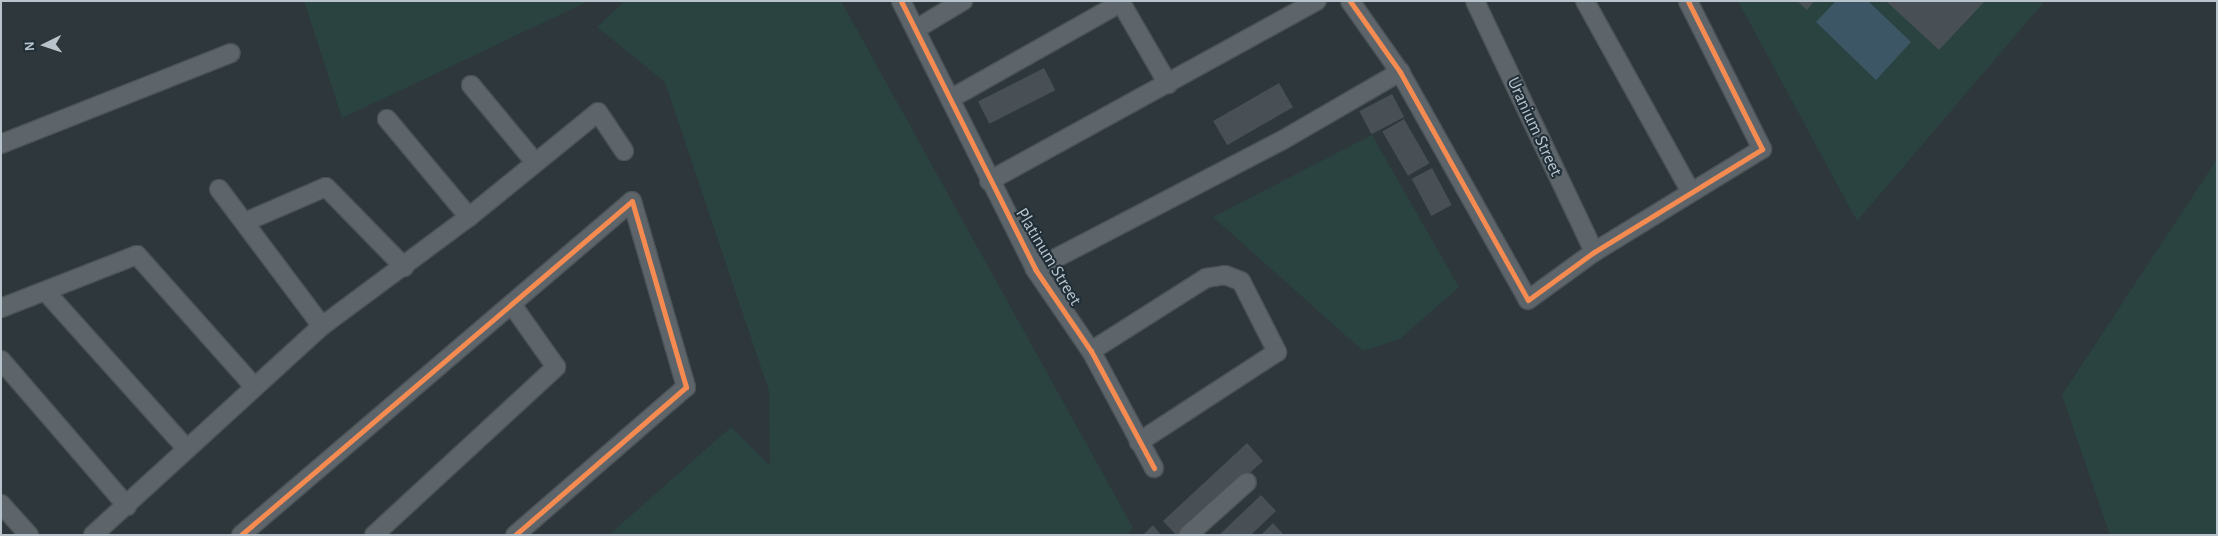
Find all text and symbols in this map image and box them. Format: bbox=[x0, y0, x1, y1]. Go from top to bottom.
north arrow bbox=[20, 20, 70, 70]
text: N bbox=[23, 41, 37, 51]
street label: Uranium Street bbox=[1502, 74, 1566, 180]
street label: Platinum Street bbox=[1010, 204, 1086, 310]

